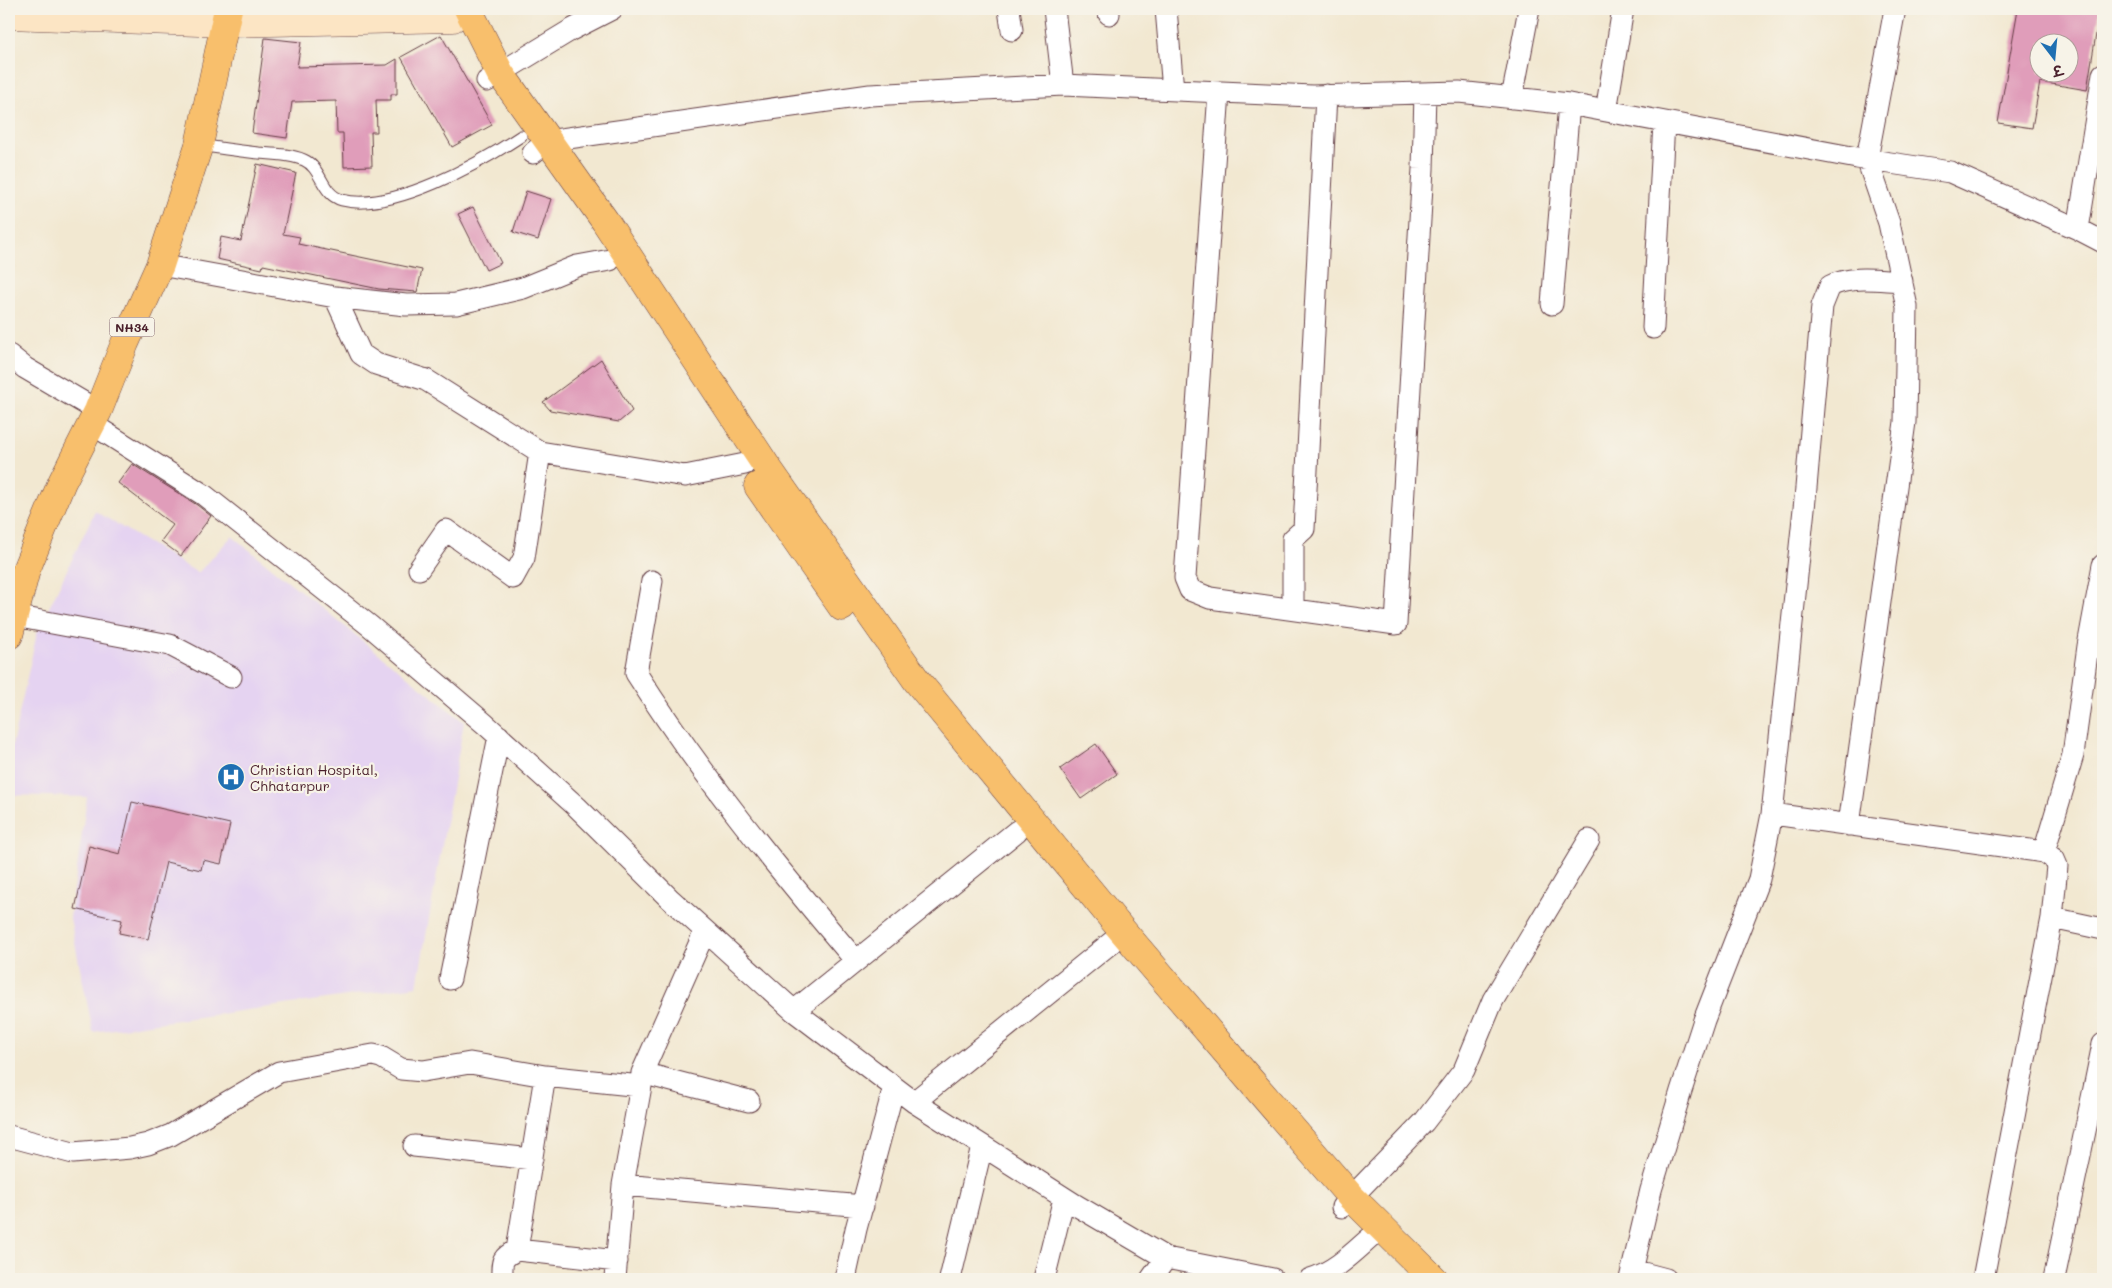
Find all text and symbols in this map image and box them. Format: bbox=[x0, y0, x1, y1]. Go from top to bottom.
north arrow bbox=[2030, 32, 2080, 82]
text: उ bbox=[2049, 60, 2067, 82]
road number: NH34 bbox=[110, 318, 154, 337]
place label: Christian Hospital, Chhatarpur bbox=[250, 760, 378, 795]
hospital icon: Christian Hospital, Chhatarpur bbox=[216, 762, 246, 792]

